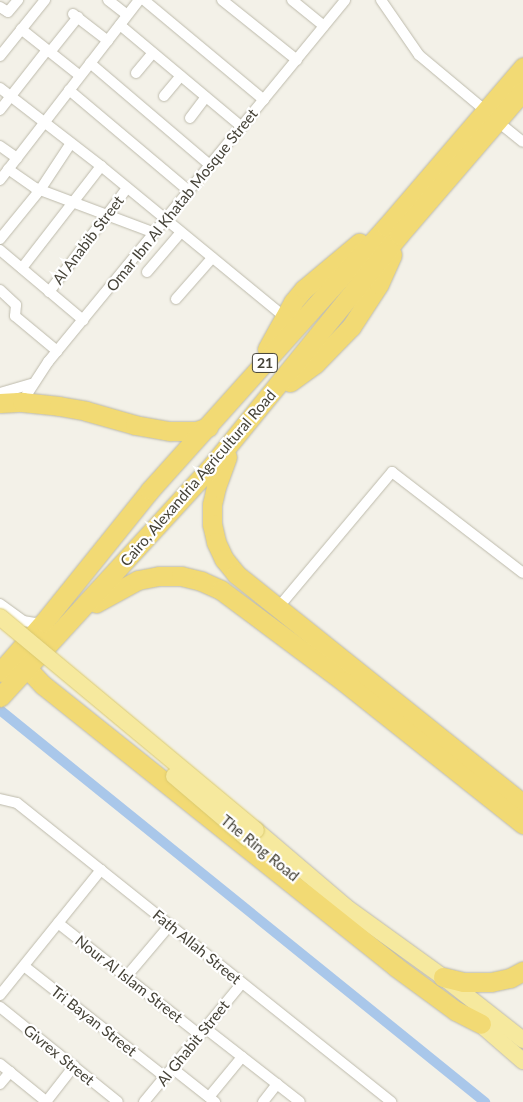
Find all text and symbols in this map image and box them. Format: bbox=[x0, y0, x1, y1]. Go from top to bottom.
street label: Omar Ibn Al Khatab Mosque Street bbox=[102, 105, 262, 295]
street label: Al Anabib Street bbox=[49, 192, 127, 288]
road number: 21 bbox=[251, 352, 279, 374]
street label: Cairo, Alexandria Agricultural Road bbox=[116, 386, 280, 570]
street label: The Ring Road bbox=[217, 811, 303, 885]
street label: Fath Allah Street bbox=[149, 906, 245, 988]
street label: Nour Al Islam Street bbox=[71, 931, 187, 1027]
street label: Tri Bayan Street bbox=[48, 982, 140, 1060]
street label: Al Ghabit Street bbox=[153, 997, 233, 1089]
street label: Givrex Street bbox=[20, 1021, 98, 1089]

